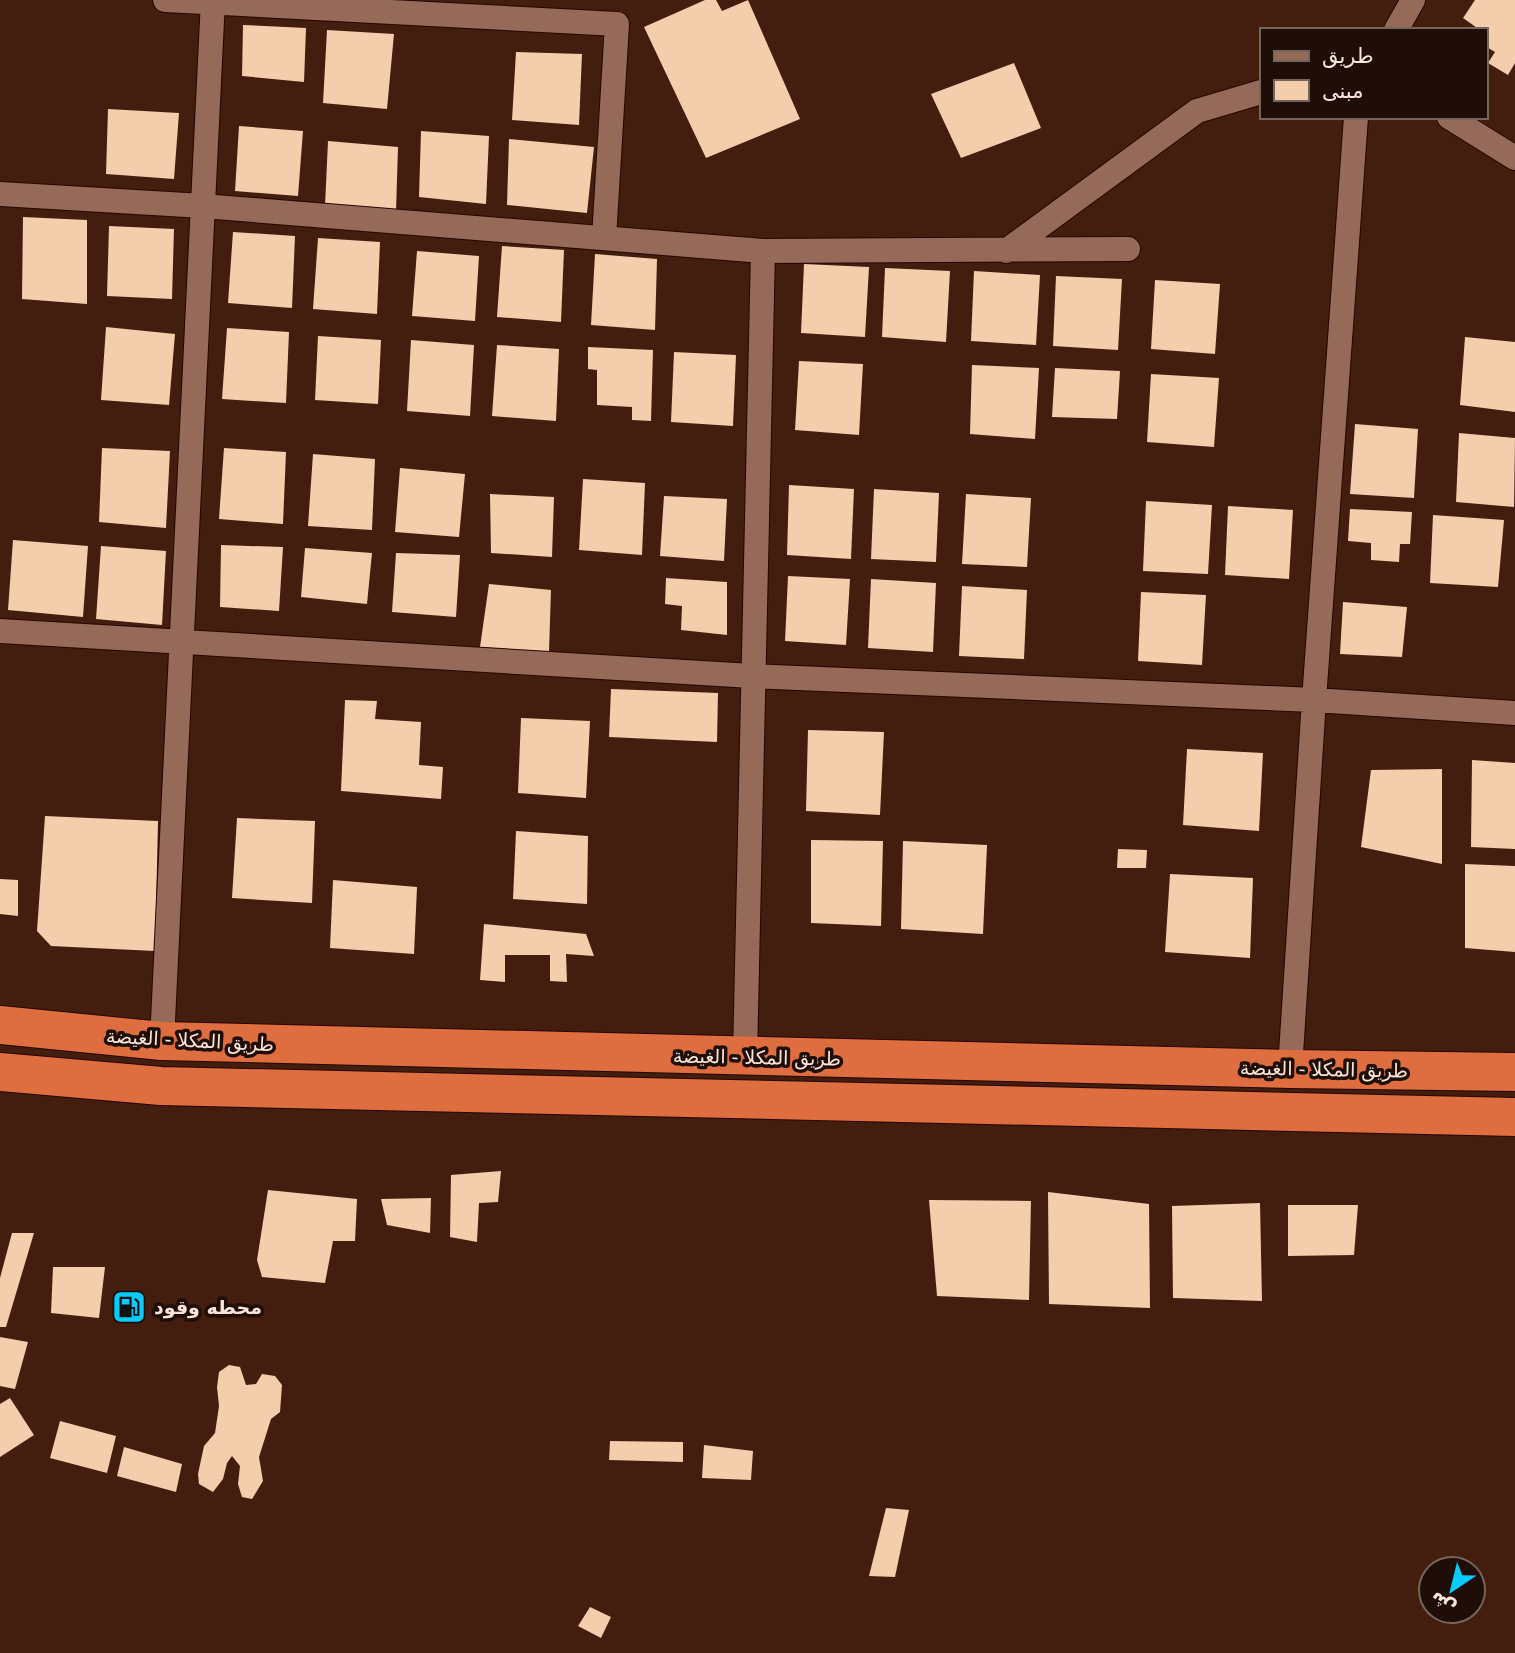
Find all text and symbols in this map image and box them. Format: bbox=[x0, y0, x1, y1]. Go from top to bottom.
legend bbox=[1260, 28, 1487, 119]
text: طريق bbox=[1322, 44, 1374, 68]
text: مبنى bbox=[1322, 79, 1363, 103]
street label: طريق المكلا - الغيضة bbox=[105, 1025, 275, 1056]
street label: طريق المكلا - الغيضة bbox=[673, 1045, 841, 1070]
street label: طريق المكلا - الغيضة bbox=[1240, 1057, 1408, 1082]
fuel station icon: محطه وقود bbox=[110, 1288, 148, 1326]
place label: محطه وقود bbox=[154, 1296, 262, 1319]
north arrow bbox=[1417, 1555, 1487, 1625]
text: ش bbox=[1425, 1587, 1460, 1620]

